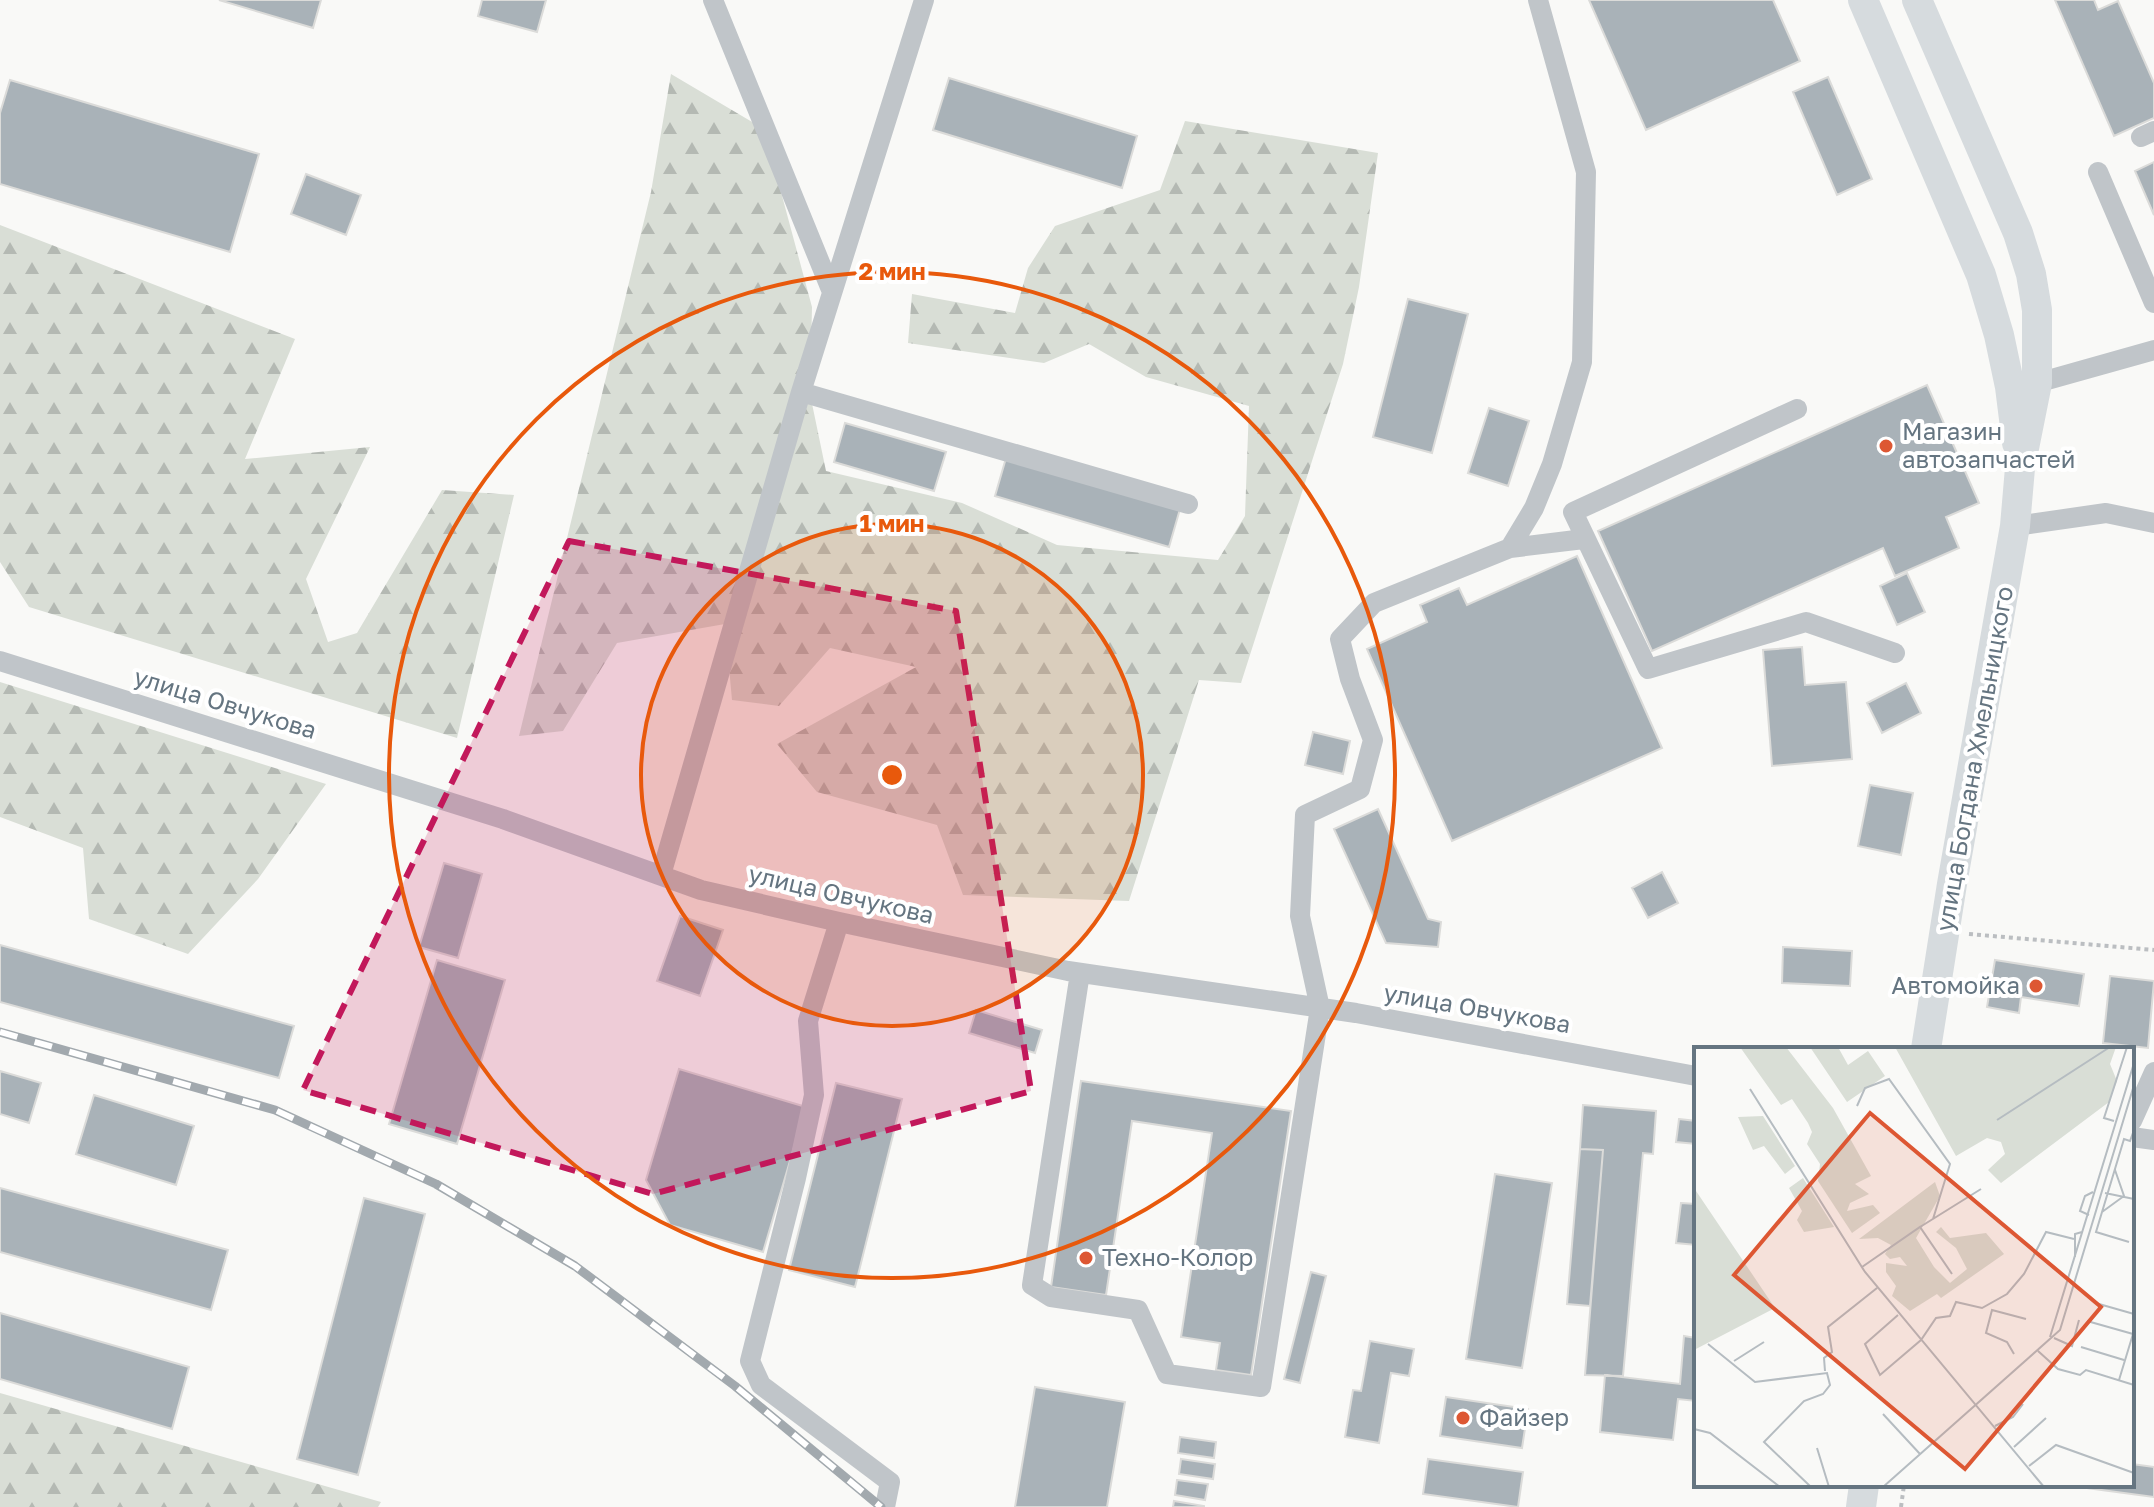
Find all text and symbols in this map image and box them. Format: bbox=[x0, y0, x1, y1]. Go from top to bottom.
text: 2 мин bbox=[858, 256, 926, 285]
place label: Магазин автозапчастей bbox=[1902, 416, 2075, 473]
marker: Магазин автозапчастей bbox=[1877, 437, 1895, 455]
text: 1 мин bbox=[860, 508, 924, 537]
street label: улица Богдана Хмельницкого bbox=[1929, 584, 2018, 934]
street label: улица Овчукова bbox=[131, 661, 320, 744]
centre of rings bbox=[878, 761, 906, 789]
street label: улица Овчукова bbox=[746, 858, 937, 929]
place label: Автомойка bbox=[1891, 970, 2020, 999]
street label: улица Овчукова bbox=[1382, 977, 1573, 1038]
marker: Автомойка bbox=[2027, 977, 2045, 995]
inset map bbox=[1694, 1047, 2134, 1487]
place label: Техно-Колор bbox=[1102, 1242, 1253, 1271]
marker: Техно-Колор bbox=[1077, 1249, 1095, 1267]
place label: Файзер bbox=[1479, 1402, 1569, 1431]
marker: Файзер bbox=[1454, 1409, 1472, 1427]

